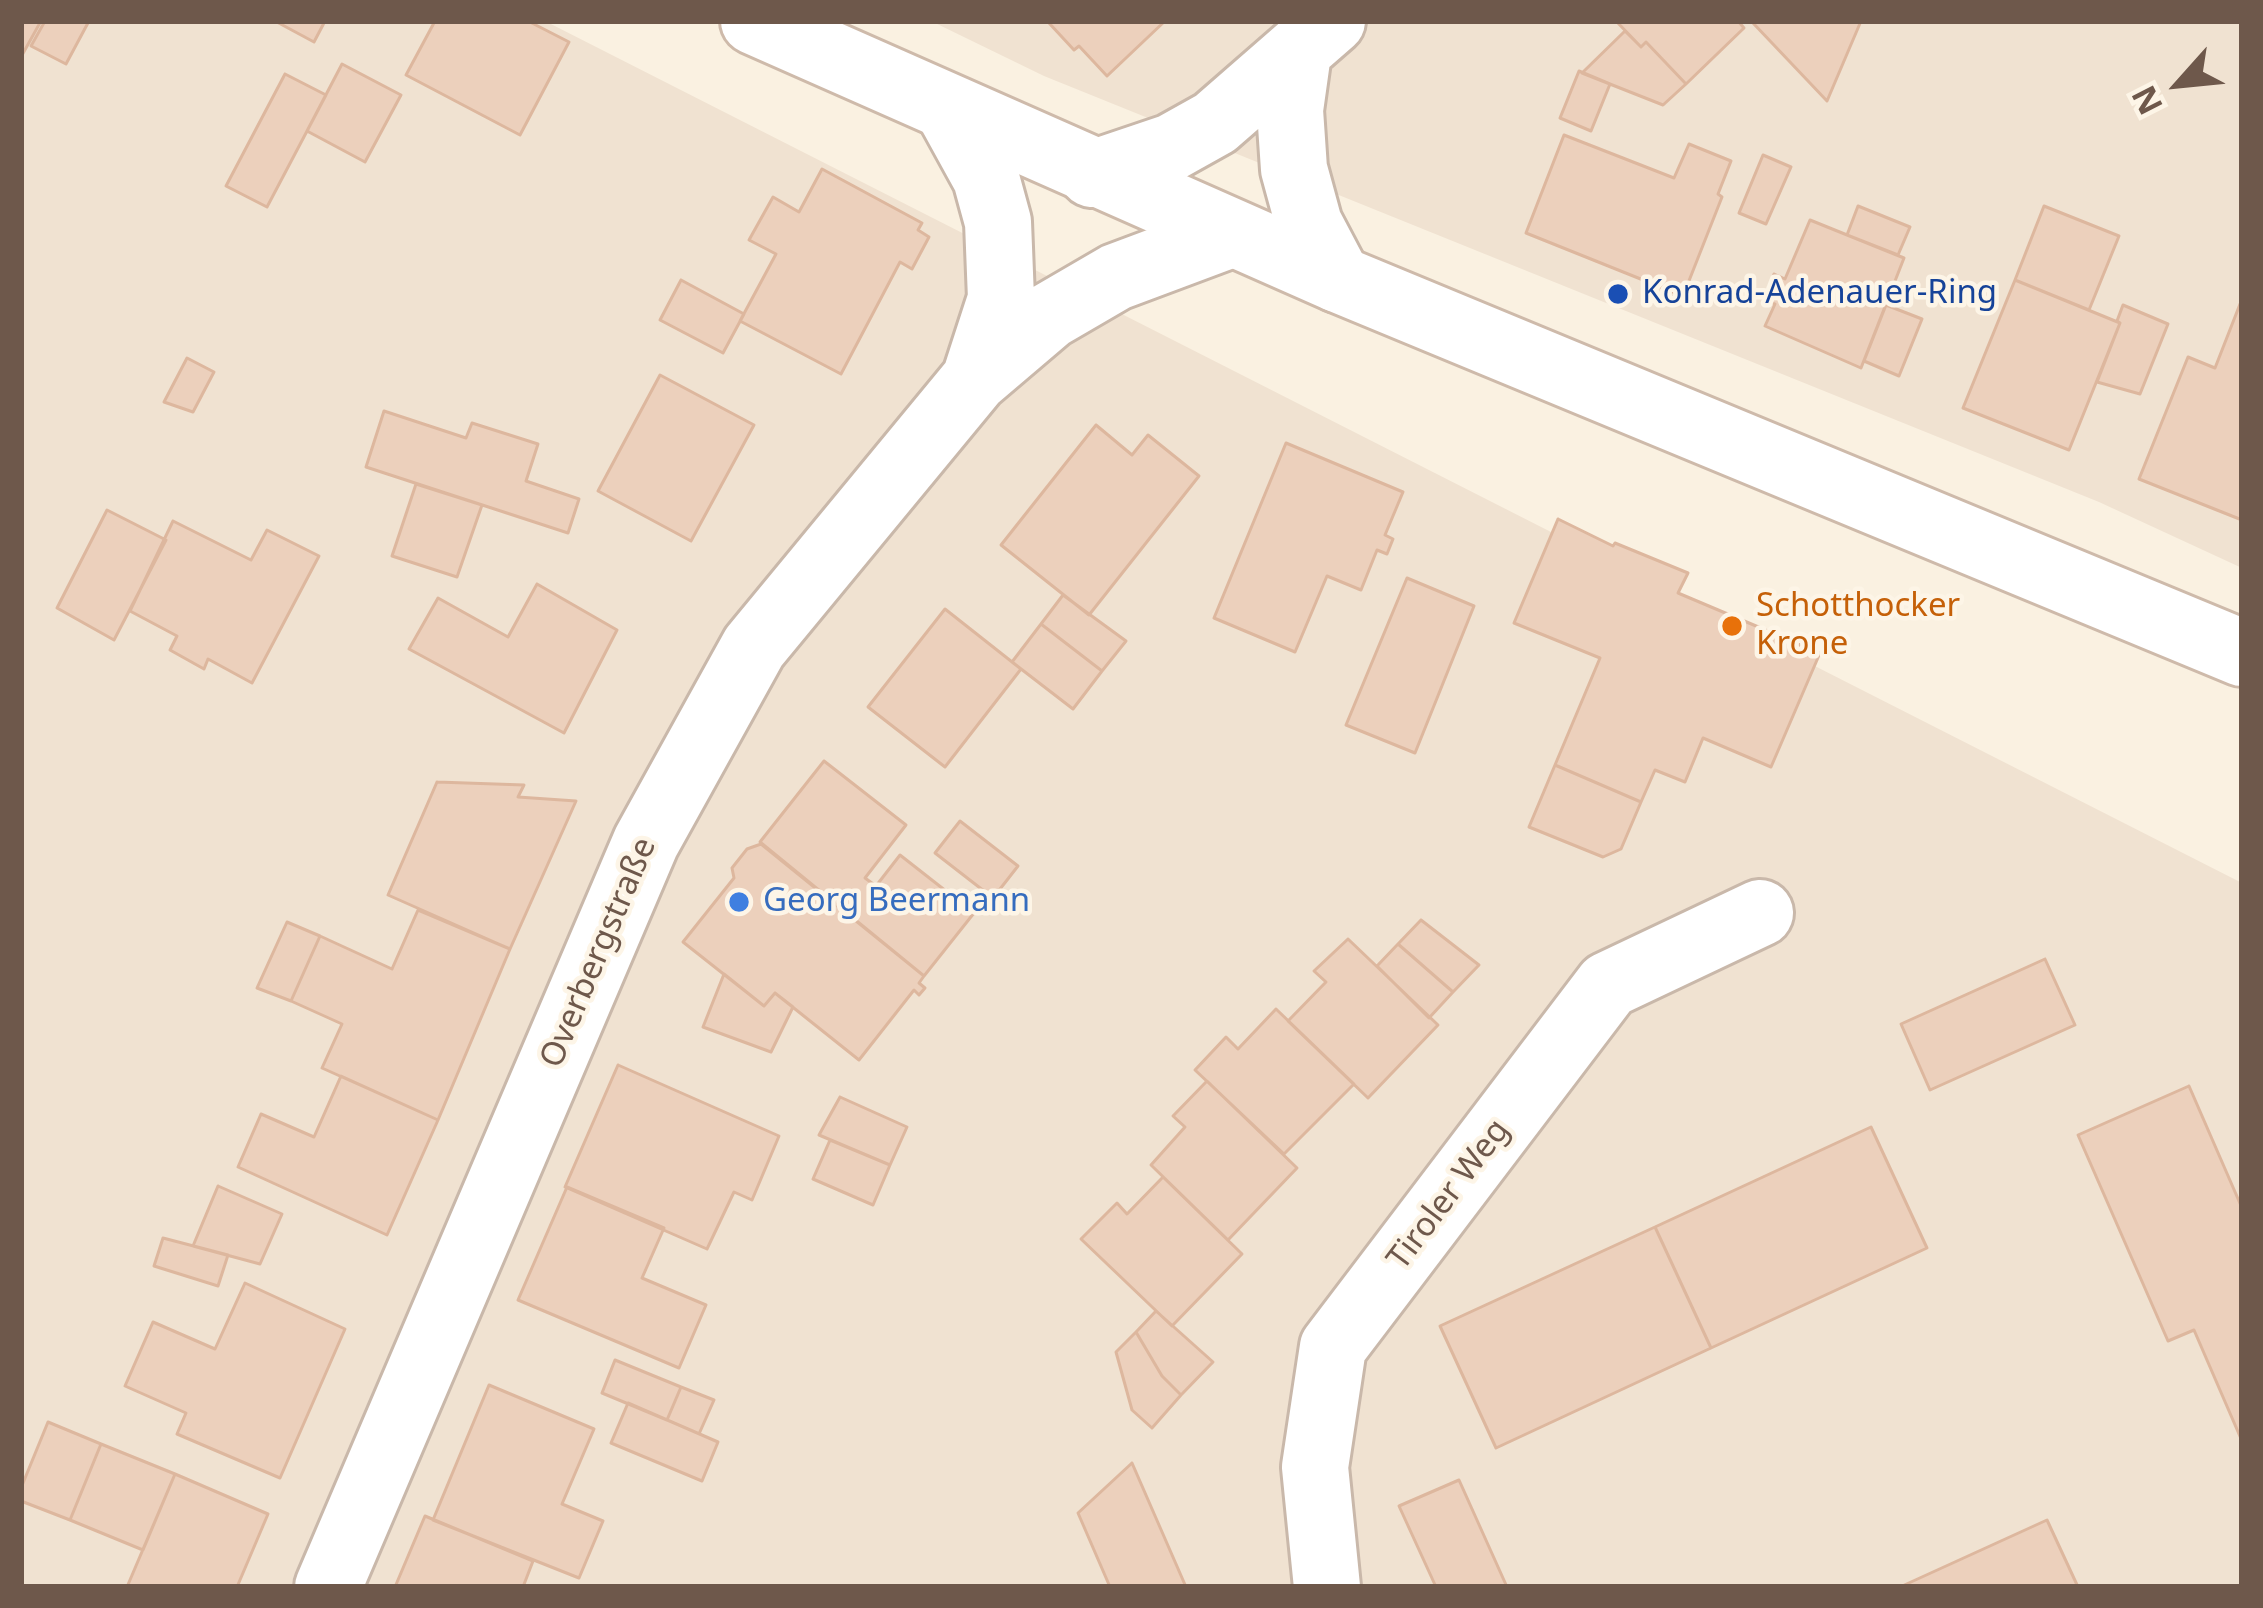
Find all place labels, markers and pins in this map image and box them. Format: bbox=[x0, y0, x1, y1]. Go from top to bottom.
place label: Konrad-Adenauer-Ring bbox=[1642, 274, 1997, 314]
marker: Konrad-Adenauer-Ring bbox=[1605, 281, 1631, 307]
place label: Schotthocker Krone bbox=[1756, 587, 1960, 665]
marker: Schotthocker Krone bbox=[1719, 613, 1745, 639]
place label: Georg Beermann bbox=[763, 882, 1030, 922]
marker: Georg Beermann bbox=[726, 889, 752, 915]

